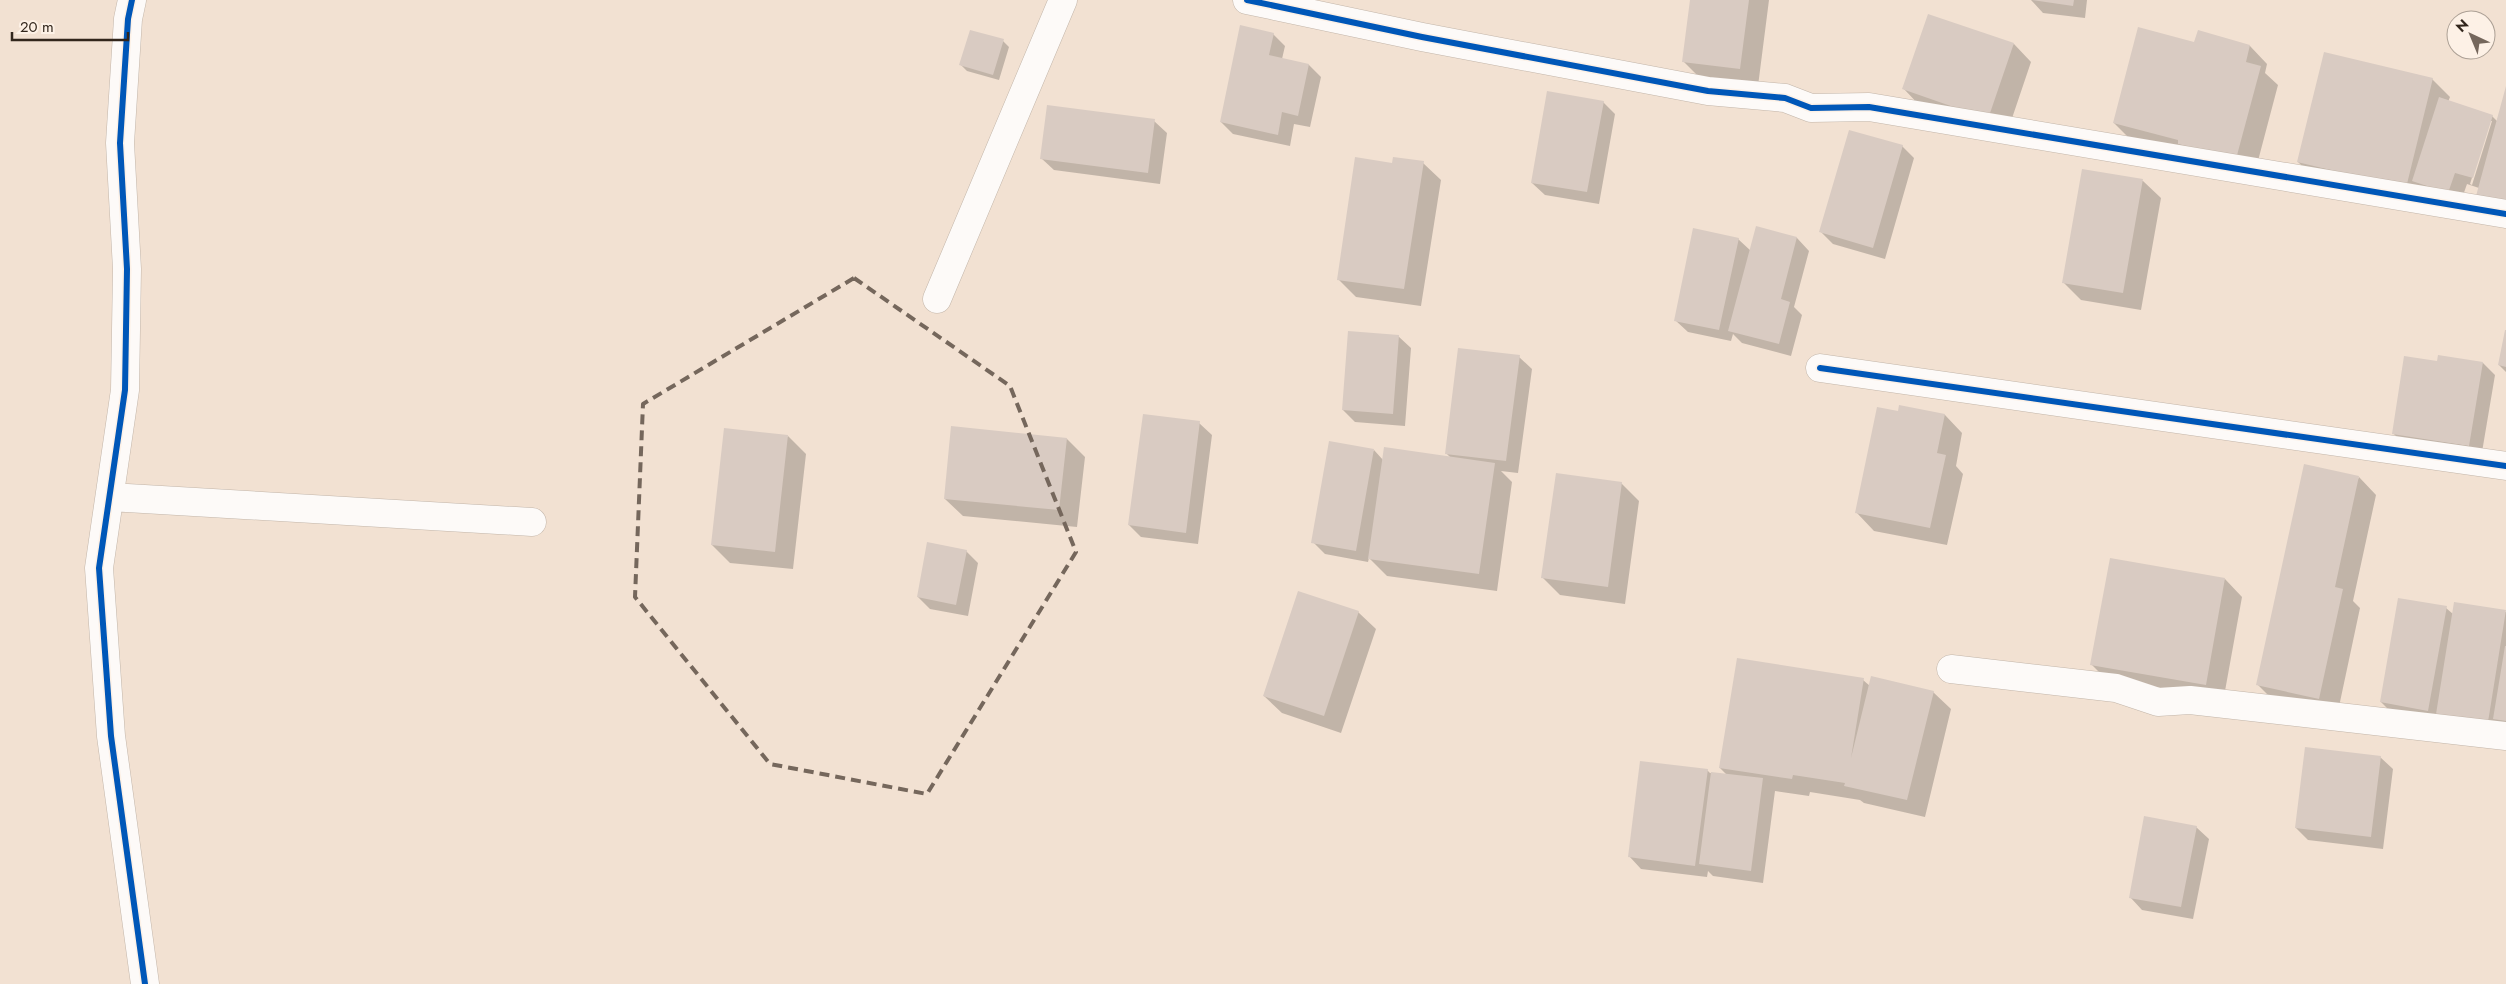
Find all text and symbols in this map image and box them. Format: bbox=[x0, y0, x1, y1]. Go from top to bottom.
scale bar bbox=[12, 10, 129, 42]
north arrow bbox=[2446, 10, 2496, 60]
text: N bbox=[2451, 15, 2473, 37]
text: 20 m bbox=[20, 16, 54, 38]

